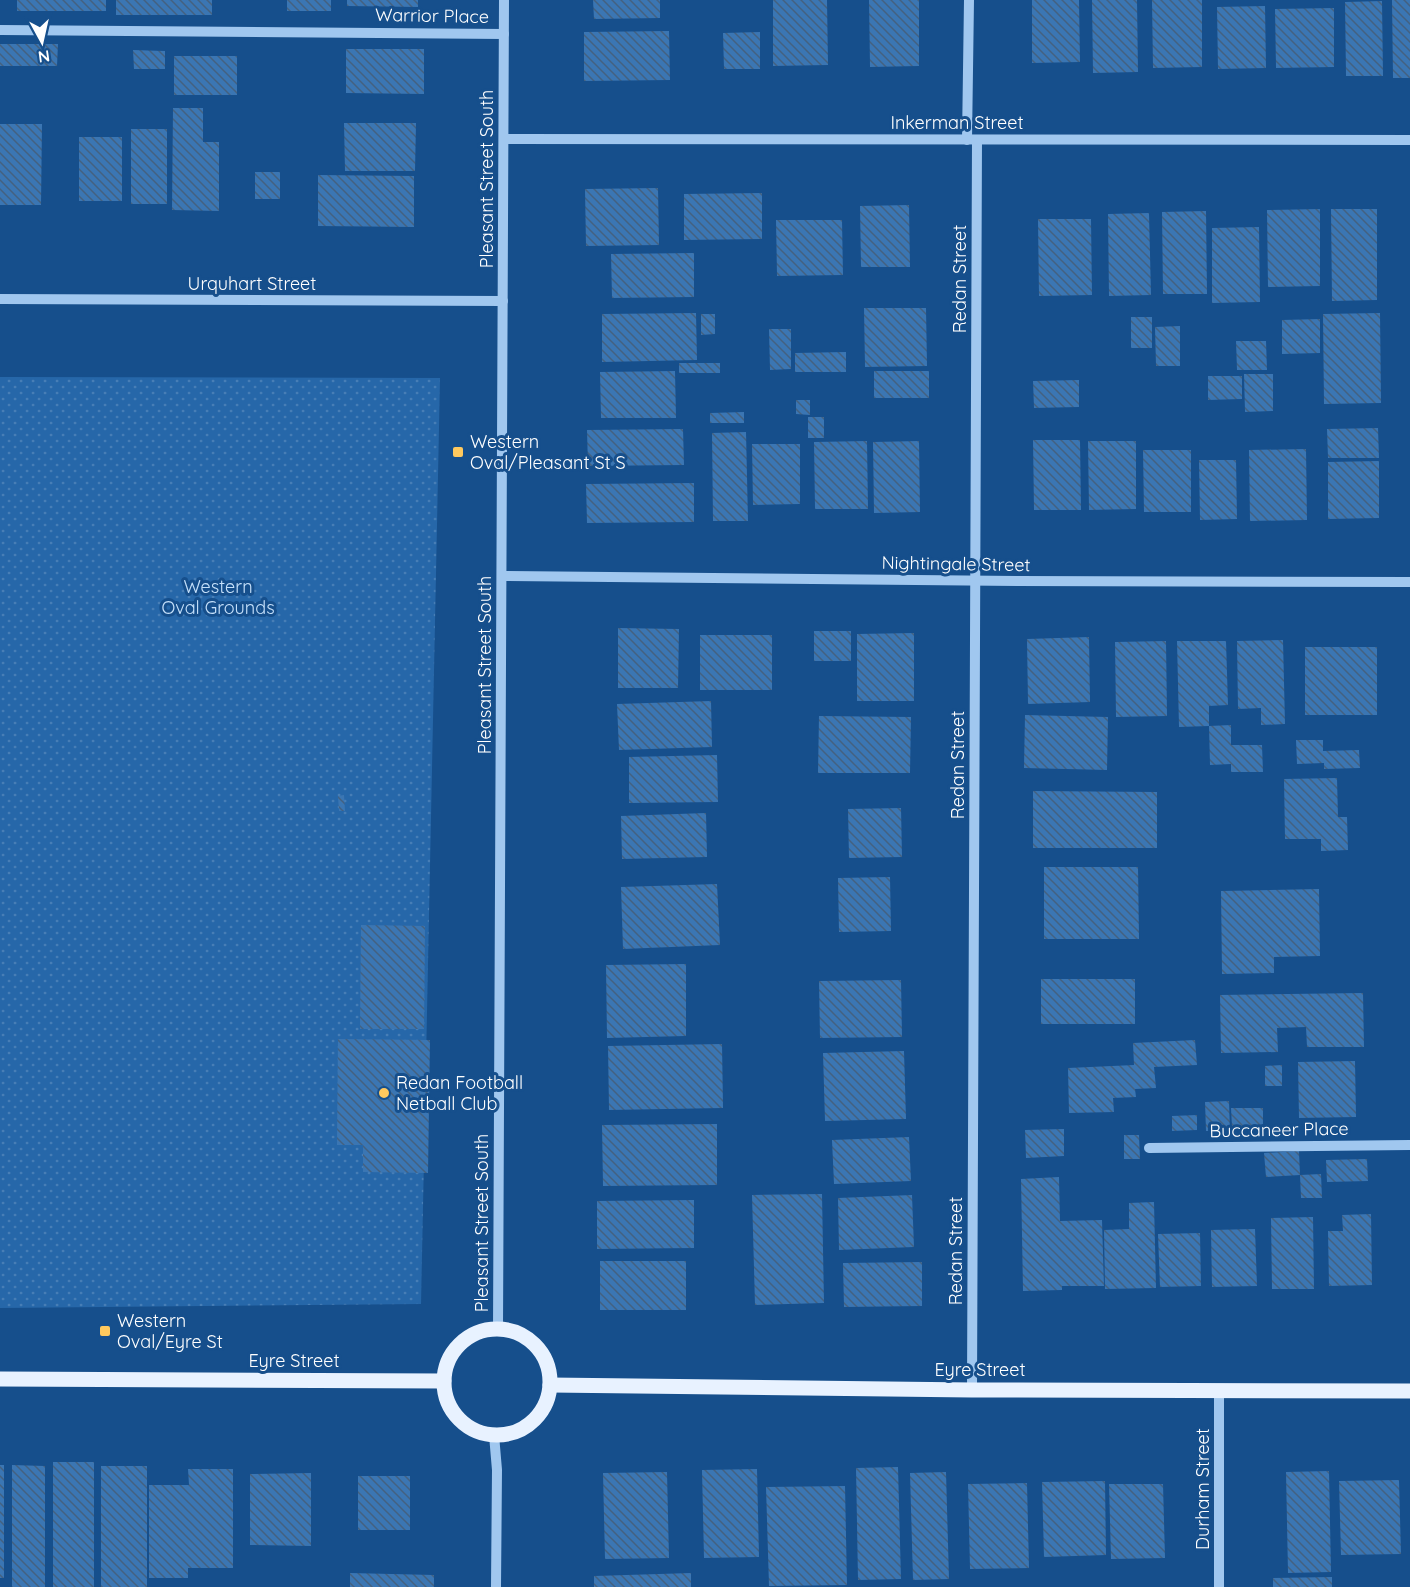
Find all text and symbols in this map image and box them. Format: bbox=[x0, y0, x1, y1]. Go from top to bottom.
street label: Warrior Place bbox=[375, 3, 489, 28]
north arrow bbox=[12, 12, 72, 72]
text: N bbox=[37, 46, 51, 68]
street label: Pleasant Street South bbox=[475, 90, 498, 268]
street label: Inkerman Street bbox=[890, 111, 1024, 134]
street label: Redan Street bbox=[948, 225, 971, 333]
street label: Urquhart Street bbox=[188, 272, 316, 295]
place label: Western Oval/Pleasant St S bbox=[470, 430, 626, 474]
marker: Western Oval/Pleasant St S bbox=[451, 445, 465, 459]
street label: Nightingale Street bbox=[881, 551, 1031, 576]
park label: Western Oval Grounds bbox=[161, 575, 275, 619]
street label: Pleasant Street South bbox=[473, 576, 496, 754]
street label: Redan Street bbox=[946, 711, 969, 819]
place label: Redan Football Netball Club bbox=[396, 1071, 523, 1115]
marker: Redan Football Netball Club bbox=[377, 1086, 391, 1100]
street label: Buccaneer Place bbox=[1209, 1117, 1349, 1142]
street label: Pleasant Street South bbox=[470, 1134, 493, 1312]
street label: Redan Street bbox=[944, 1197, 967, 1305]
place label: Western Oval/Eyre St bbox=[117, 1309, 223, 1353]
marker: Western Oval/Eyre St bbox=[98, 1324, 112, 1338]
street label: Eyre Street bbox=[248, 1349, 340, 1372]
street label: Eyre Street bbox=[934, 1358, 1026, 1381]
street label: Durham Street bbox=[1191, 1428, 1214, 1550]

